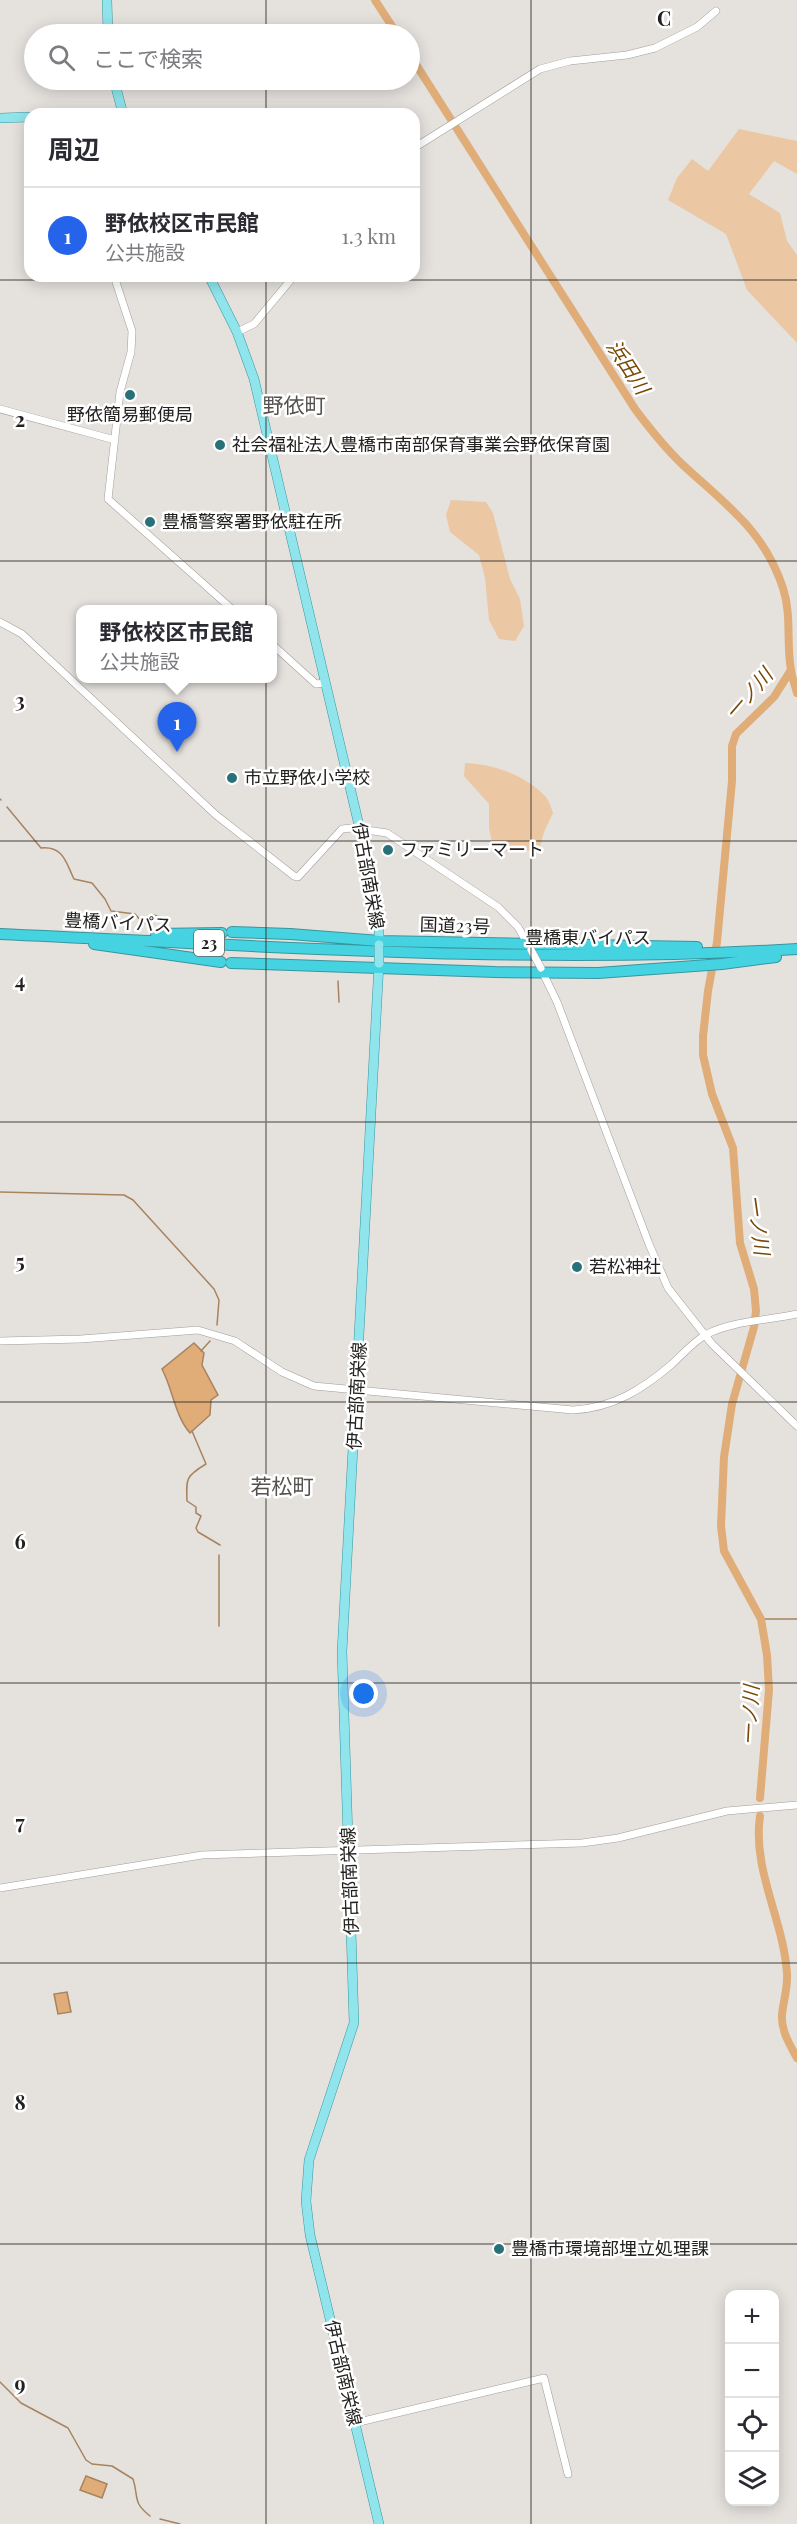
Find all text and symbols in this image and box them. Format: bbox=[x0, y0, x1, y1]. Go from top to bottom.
text: C bbox=[657, 4, 671, 31]
search box bbox=[24, 24, 420, 90]
icon: search bbox=[45, 41, 78, 74]
text: ここで検索 bbox=[93, 43, 203, 73]
text: 周辺 bbox=[48, 131, 100, 166]
text: 野依校区市民館 bbox=[105, 207, 259, 237]
text: 1 bbox=[64, 222, 71, 249]
text: 1.3 km bbox=[341, 222, 396, 249]
text: 公共施設 bbox=[105, 238, 185, 265]
water label: 浜田川 bbox=[602, 334, 658, 400]
marker: 野依簡易郵便局 bbox=[123, 388, 137, 402]
district label: 野依町 bbox=[263, 390, 326, 418]
place label: 野依簡易郵便局 bbox=[67, 402, 193, 426]
text: 2 bbox=[15, 405, 25, 432]
place label: 社会福祉法人豊橋市南部保育事業会野依保育園 bbox=[232, 432, 610, 456]
marker: 社会福祉法人豊橋市南部保育事業会野依保育園 bbox=[213, 438, 227, 452]
place label: 豊橋警察署野依駐在所 bbox=[162, 509, 342, 533]
marker: 豊橋警察署野依駐在所 bbox=[143, 515, 157, 529]
popup bbox=[76, 605, 277, 683]
text: 野依校区市民館 bbox=[99, 616, 254, 646]
text: 公共施設 bbox=[99, 647, 179, 674]
water label: 一ノ川 bbox=[718, 660, 779, 725]
text: 3 bbox=[15, 686, 25, 713]
pin: 1 bbox=[158, 702, 196, 752]
place label: 市立野依小学校 bbox=[244, 765, 370, 789]
marker: 市立野依小学校 bbox=[225, 771, 239, 785]
street label: 伊古部南栄線 bbox=[348, 821, 390, 931]
place label: ファミリーマート bbox=[400, 837, 544, 861]
marker: ファミリーマート bbox=[381, 843, 395, 857]
street label: 豊橋バイパス bbox=[64, 907, 172, 937]
street label: 国道23号 bbox=[419, 912, 491, 938]
street label: 豊橋東バイパス bbox=[525, 925, 651, 949]
road number: 23 bbox=[194, 930, 224, 956]
text: 4 bbox=[15, 966, 25, 993]
water label: 一ノ川 bbox=[742, 1193, 777, 1258]
text: 5 bbox=[15, 1247, 25, 1274]
place label: 若松神社 bbox=[589, 1254, 661, 1278]
marker: 若松神社 bbox=[570, 1260, 584, 1274]
street label: 伊古部南栄線 bbox=[341, 1341, 371, 1451]
district label: 若松町 bbox=[251, 1471, 314, 1499]
text: 6 bbox=[14, 1527, 26, 1554]
your location bbox=[349, 1679, 378, 1708]
water label: 一ノ川 bbox=[733, 1682, 764, 1746]
text: 7 bbox=[15, 1808, 25, 1835]
street label: 伊古部南栄線 bbox=[335, 1827, 363, 1935]
text: 8 bbox=[14, 2088, 26, 2115]
place label: 豊橋市環境部埋立処理課 bbox=[511, 2236, 709, 2260]
marker: 豊橋市環境部埋立処理課 bbox=[492, 2242, 506, 2256]
map controls bbox=[725, 2290, 779, 2506]
button: + bbox=[725, 2290, 779, 2344]
street label: 伊古部南栄線 bbox=[320, 2317, 368, 2428]
button: − bbox=[725, 2344, 779, 2398]
text: 9 bbox=[14, 2369, 26, 2396]
button: locate bbox=[725, 2398, 779, 2452]
button: layers bbox=[725, 2452, 779, 2506]

